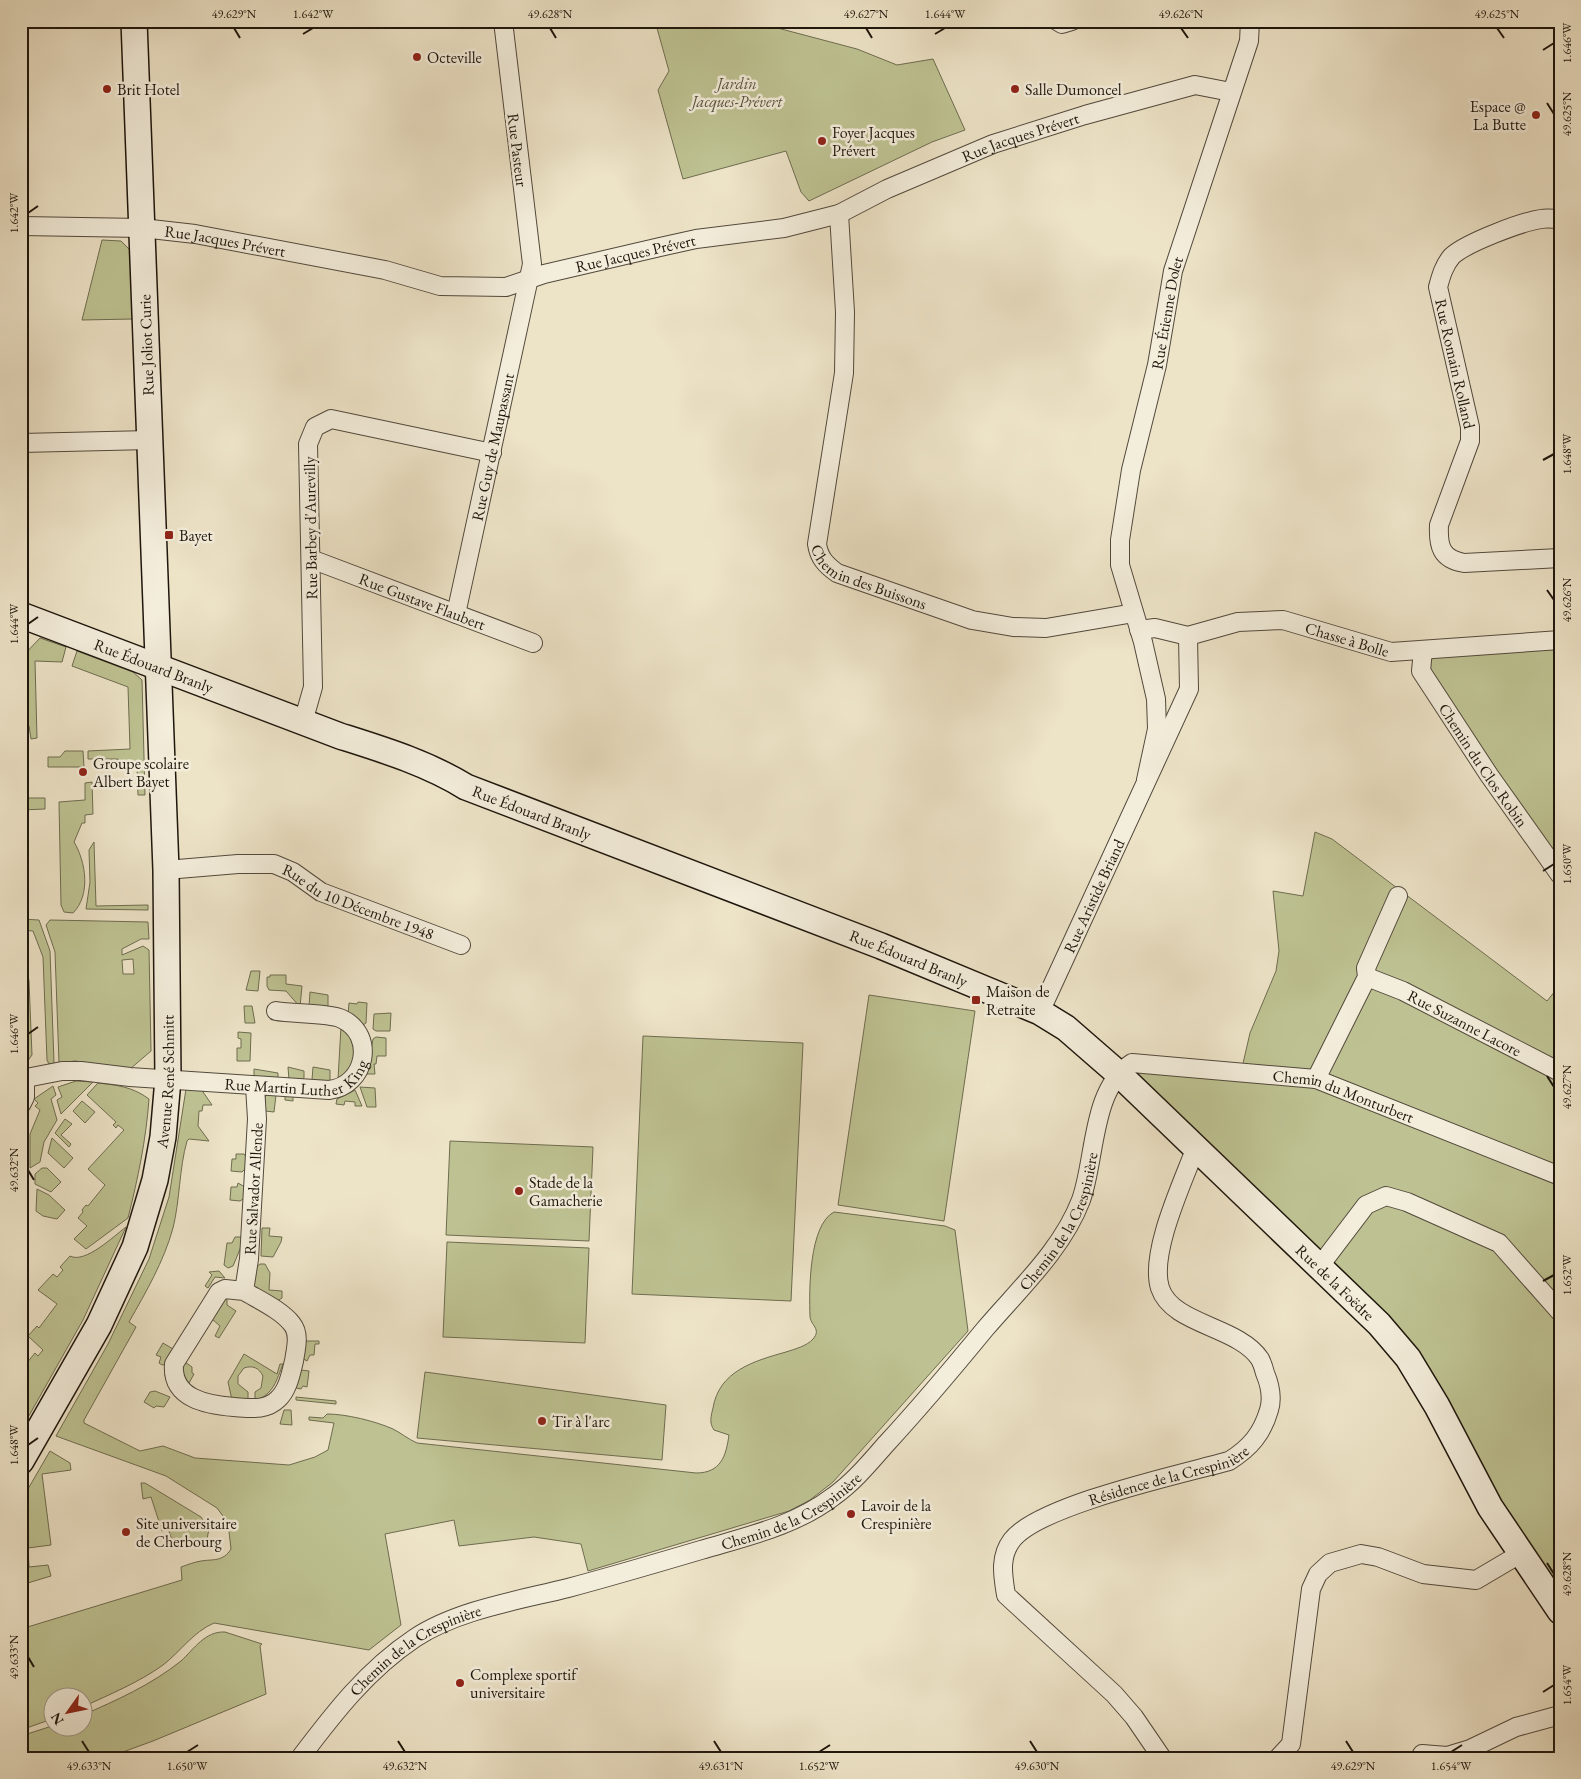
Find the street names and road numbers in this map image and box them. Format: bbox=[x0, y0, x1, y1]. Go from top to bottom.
street label: Rue Jacques Prévert bbox=[959, 108, 1082, 167]
street label: Rue Pasteur bbox=[503, 112, 533, 189]
street label: Rue Jacques Prévert bbox=[163, 221, 287, 262]
street label: Rue Jacques Prévert bbox=[573, 229, 697, 277]
street label: Rue Étienne Dolet bbox=[1146, 254, 1188, 371]
street label: Rue Joliot Curie bbox=[134, 294, 159, 396]
street label: Rue Romain Rolland bbox=[1430, 297, 1480, 432]
street label: Rue Guy de Maupassant bbox=[467, 371, 519, 523]
street label: Rue Barbey d'Aurevilly bbox=[299, 455, 322, 600]
street label: Chemin des Buissons bbox=[806, 542, 930, 614]
street label: Rue Gustave Flaubert bbox=[356, 568, 488, 635]
street label: Chasse à Bolle bbox=[1303, 617, 1391, 662]
street label: Rue Édouard Branly bbox=[91, 634, 217, 698]
street label: Chemin du Clos Robin bbox=[1434, 699, 1533, 832]
street label: Rue Édouard Branly bbox=[469, 780, 595, 845]
street label: Rue Aristide Briand bbox=[1059, 835, 1130, 956]
street label: Rue du 10 Décembre 1948 bbox=[279, 859, 437, 945]
street label: Rue Édouard Branly bbox=[846, 925, 972, 992]
street label: Rue Suzanne Lacore bbox=[1404, 985, 1525, 1061]
street label: Avenue René Schmitt bbox=[151, 1015, 179, 1151]
street label: Rue Martin Luther King bbox=[224, 1056, 373, 1101]
street label: Chemin du Monturbert bbox=[1272, 1065, 1417, 1128]
street label: Rue Salvador Allende bbox=[239, 1122, 268, 1256]
street label: Chemin de la Crespinière bbox=[1014, 1151, 1102, 1295]
street label: Rue de la Foëdre bbox=[1291, 1240, 1379, 1325]
street label: Résidence de la Crespinière bbox=[1086, 1441, 1254, 1510]
street label: Chemin de la Crespinière bbox=[719, 1468, 866, 1555]
street label: Chemin de la Crespinière bbox=[345, 1600, 484, 1701]

